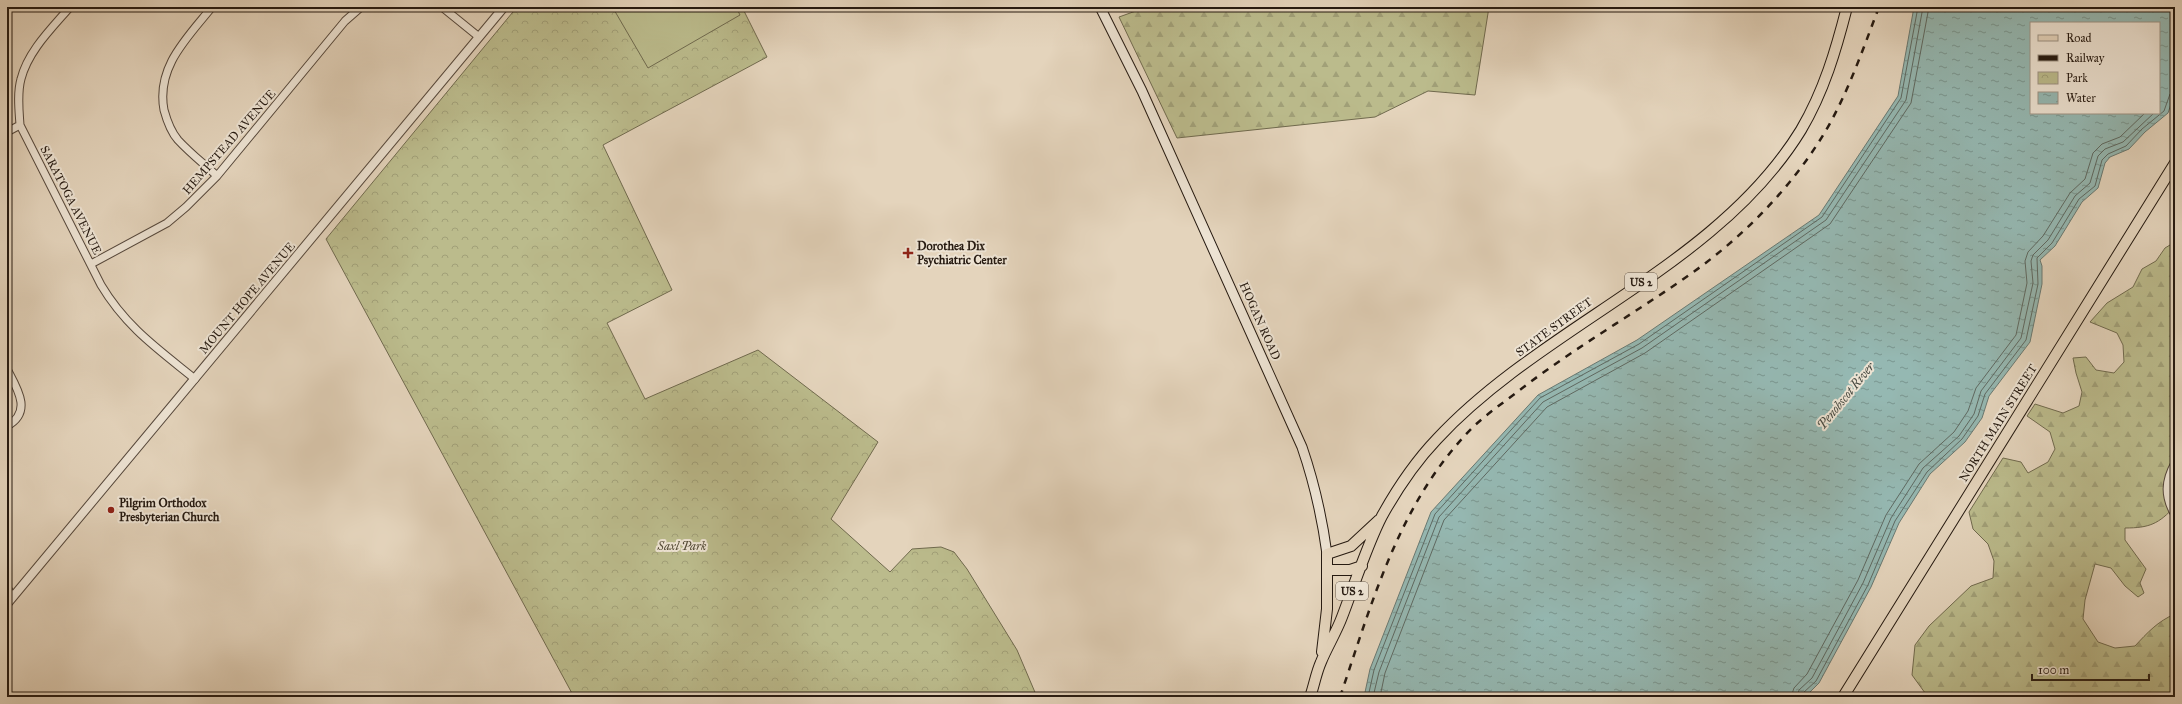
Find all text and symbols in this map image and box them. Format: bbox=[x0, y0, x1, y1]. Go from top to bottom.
legend bbox=[2030, 22, 2160, 114]
text: Road bbox=[2066, 31, 2092, 45]
text: Railway bbox=[2066, 51, 2105, 65]
text: Park bbox=[2066, 71, 2088, 85]
street label: HEMPSTEAD AVENUE bbox=[180, 86, 279, 197]
text: Water bbox=[2066, 91, 2096, 105]
street label: SARATOGA AVENUE bbox=[37, 143, 105, 257]
street label: MOUNT HOPE AVENUE bbox=[196, 239, 298, 357]
place label: Dorothea Dix Psychiatric Center bbox=[917, 239, 1007, 268]
marker: Dorothea Dix Psychiatric Center bbox=[902, 247, 914, 259]
road number: US 2 bbox=[1625, 273, 1657, 291]
street label: HOGAN ROAD bbox=[1237, 280, 1283, 362]
street label: STATE STREET bbox=[1513, 295, 1595, 359]
water label: Penobscot River bbox=[1814, 359, 1878, 433]
street label: NORTH MAIN STREET bbox=[1956, 362, 2040, 484]
place label: Pilgrim Orthodox Presbyterian Church bbox=[119, 496, 220, 525]
marker: Pilgrim Orthodox Presbyterian Church bbox=[106, 505, 116, 515]
park label: Saxl Park bbox=[657, 539, 707, 553]
road number: US 2 bbox=[1336, 582, 1368, 600]
scale bar bbox=[2032, 656, 2149, 682]
text: 100 m bbox=[2038, 663, 2069, 677]

